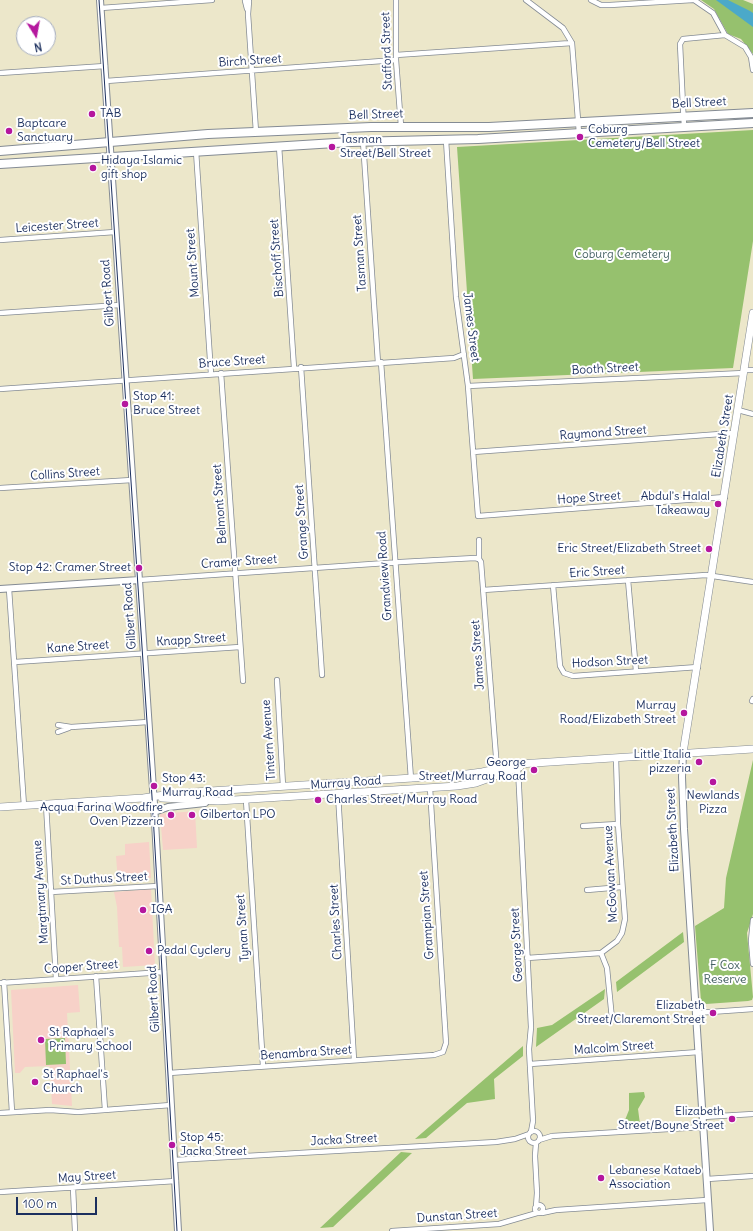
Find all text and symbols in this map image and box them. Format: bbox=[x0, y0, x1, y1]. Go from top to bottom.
street label: Stafford Street bbox=[378, 12, 396, 90]
north arrow bbox=[16, 16, 56, 56]
text: N bbox=[33, 39, 43, 54]
street label: Birch Street bbox=[218, 52, 282, 70]
street label: Bell Street bbox=[671, 94, 727, 112]
place label: TAB bbox=[100, 107, 121, 121]
street label: Bell Street bbox=[348, 107, 404, 123]
marker: TAB bbox=[87, 109, 97, 119]
place label: Baptcare Sanctuary bbox=[17, 117, 73, 145]
place label: Coburg Cemetery/Bell Street bbox=[588, 123, 700, 151]
marker: Baptcare Sanctuary bbox=[4, 126, 14, 136]
marker: Coburg Cemetery/Bell Street bbox=[575, 132, 585, 142]
place label: Tasman Street/Bell Street bbox=[340, 133, 431, 161]
marker: Tasman Street/Bell Street bbox=[327, 142, 337, 152]
place label: Hidaya Islamic gift shop bbox=[101, 154, 182, 182]
marker: Hidaya Islamic gift shop bbox=[88, 163, 98, 173]
street label: Tasman Street bbox=[350, 214, 370, 292]
street label: Leicester Street bbox=[15, 216, 99, 236]
street label: Bischoff Street bbox=[267, 218, 287, 298]
street label: Mount Street bbox=[183, 228, 203, 298]
park label: Coburg Cemetery bbox=[574, 248, 670, 262]
street label: Gilbert Road bbox=[98, 259, 118, 327]
street label: James Street bbox=[460, 291, 482, 363]
street label: Bruce Street bbox=[198, 352, 266, 372]
street label: Booth Street bbox=[571, 360, 639, 378]
place label: Stop 41: Bruce Street bbox=[133, 390, 200, 418]
street label: Elizabeth Street bbox=[709, 393, 737, 479]
marker: Stop 41: Bruce Street bbox=[120, 399, 130, 409]
street label: Raymond Street bbox=[559, 423, 647, 443]
street label: Collins Street bbox=[30, 464, 100, 484]
street label: Belmont Street bbox=[210, 464, 230, 544]
street label: Grange Street bbox=[292, 484, 312, 560]
street label: Hope Street bbox=[557, 489, 621, 507]
place label: Abdul's Halal Takeaway bbox=[641, 490, 710, 518]
marker: Abdul's Halal Takeaway bbox=[713, 499, 723, 509]
street label: Grandview Road bbox=[375, 531, 395, 621]
place label: Eric Street/Elizabeth Street bbox=[557, 542, 701, 556]
marker: Eric Street/Elizabeth Street bbox=[704, 544, 714, 554]
street label: Cramer Street bbox=[200, 552, 278, 572]
place label: Stop 42: Cramer Street bbox=[9, 561, 131, 575]
marker: Stop 42: Cramer Street bbox=[134, 563, 144, 573]
street label: Eric Street bbox=[569, 563, 625, 581]
street label: Gilbert Road bbox=[120, 582, 140, 650]
street label: James Street bbox=[468, 619, 488, 691]
street label: Knapp Street bbox=[156, 630, 226, 650]
street label: Kane Street bbox=[46, 638, 110, 656]
street label: Hodson Street bbox=[571, 653, 649, 671]
street label: Tintern Avenue bbox=[259, 699, 279, 781]
place label: Murray Road/Elizabeth Street bbox=[560, 699, 676, 727]
marker: Murray Road/Elizabeth Street bbox=[679, 708, 689, 718]
place label: Little Italia pizzeria bbox=[634, 748, 691, 776]
place label: George Street/Murray Road bbox=[419, 756, 526, 784]
marker: Little Italia pizzeria bbox=[694, 757, 704, 767]
marker: George Street/Murray Road bbox=[529, 765, 539, 775]
place label: Stop 43: Murray Road bbox=[162, 772, 233, 800]
street label: Murray Road bbox=[310, 773, 382, 793]
marker: Newlands Pizza bbox=[708, 777, 718, 787]
marker: Stop 43: Murray Road bbox=[149, 781, 159, 791]
street label: Elizabeth Street bbox=[664, 788, 682, 872]
place label: Newlands Pizza bbox=[686, 789, 740, 817]
place label: Charles Street/Murray Road bbox=[326, 793, 477, 807]
marker: Charles Street/Murray Road bbox=[313, 795, 323, 805]
place label: Acqua Farina Woodfire Oven Pizzeria bbox=[40, 801, 163, 829]
place label: Gilberton LPO bbox=[200, 808, 276, 822]
marker: Acqua Farina Woodfire Oven Pizzeria bbox=[166, 810, 176, 820]
marker: Gilberton LPO bbox=[187, 810, 197, 820]
street label: McGowan Avenue bbox=[601, 825, 621, 923]
street label: Margtmary Avenue bbox=[30, 840, 52, 944]
street label: St Duthus Street bbox=[60, 870, 148, 888]
street label: Grampian Street bbox=[417, 870, 437, 960]
street label: Charles Street bbox=[327, 884, 345, 960]
street label: Tynan Street bbox=[233, 894, 253, 962]
place label: IGA bbox=[151, 903, 172, 917]
marker: IGA bbox=[138, 905, 148, 915]
street label: George Street bbox=[508, 907, 526, 983]
place label: Pedal Cyclery bbox=[157, 944, 231, 958]
marker: Pedal Cyclery bbox=[144, 946, 154, 956]
street label: Cooper Street bbox=[43, 957, 119, 977]
park label: F Cox Reserve bbox=[704, 959, 746, 987]
street label: Gilbert Road bbox=[145, 965, 163, 1033]
place label: Elizabeth Street/Claremont Street bbox=[577, 999, 705, 1027]
marker: Elizabeth Street/Claremont Street bbox=[708, 1008, 718, 1018]
place label: St Raphael's Primary School bbox=[49, 1026, 132, 1054]
marker: St Raphael's Primary School bbox=[36, 1035, 46, 1045]
street label: Malcolm Street bbox=[574, 1038, 654, 1058]
street label: Benambra Street bbox=[260, 1043, 352, 1063]
place label: St Raphael's Church bbox=[43, 1068, 108, 1096]
marker: St Raphael's Church bbox=[30, 1077, 40, 1087]
place label: Elizabeth Street/Boyne Street bbox=[618, 1105, 724, 1133]
marker: Elizabeth Street/Boyne Street bbox=[727, 1114, 737, 1124]
place label: Stop 45: Jacka Street bbox=[180, 1131, 247, 1159]
street label: Jacka Street bbox=[310, 1131, 378, 1149]
marker: Stop 45: Jacka Street bbox=[167, 1140, 177, 1150]
place label: Lebanese Kataeb Association bbox=[609, 1164, 701, 1192]
street label: May Street bbox=[57, 1168, 117, 1186]
marker: Lebanese Kataeb Association bbox=[596, 1173, 606, 1183]
scale bar bbox=[18, 1189, 99, 1215]
text: 100 m bbox=[23, 1196, 57, 1211]
street label: Dunstan Street bbox=[416, 1206, 498, 1226]

